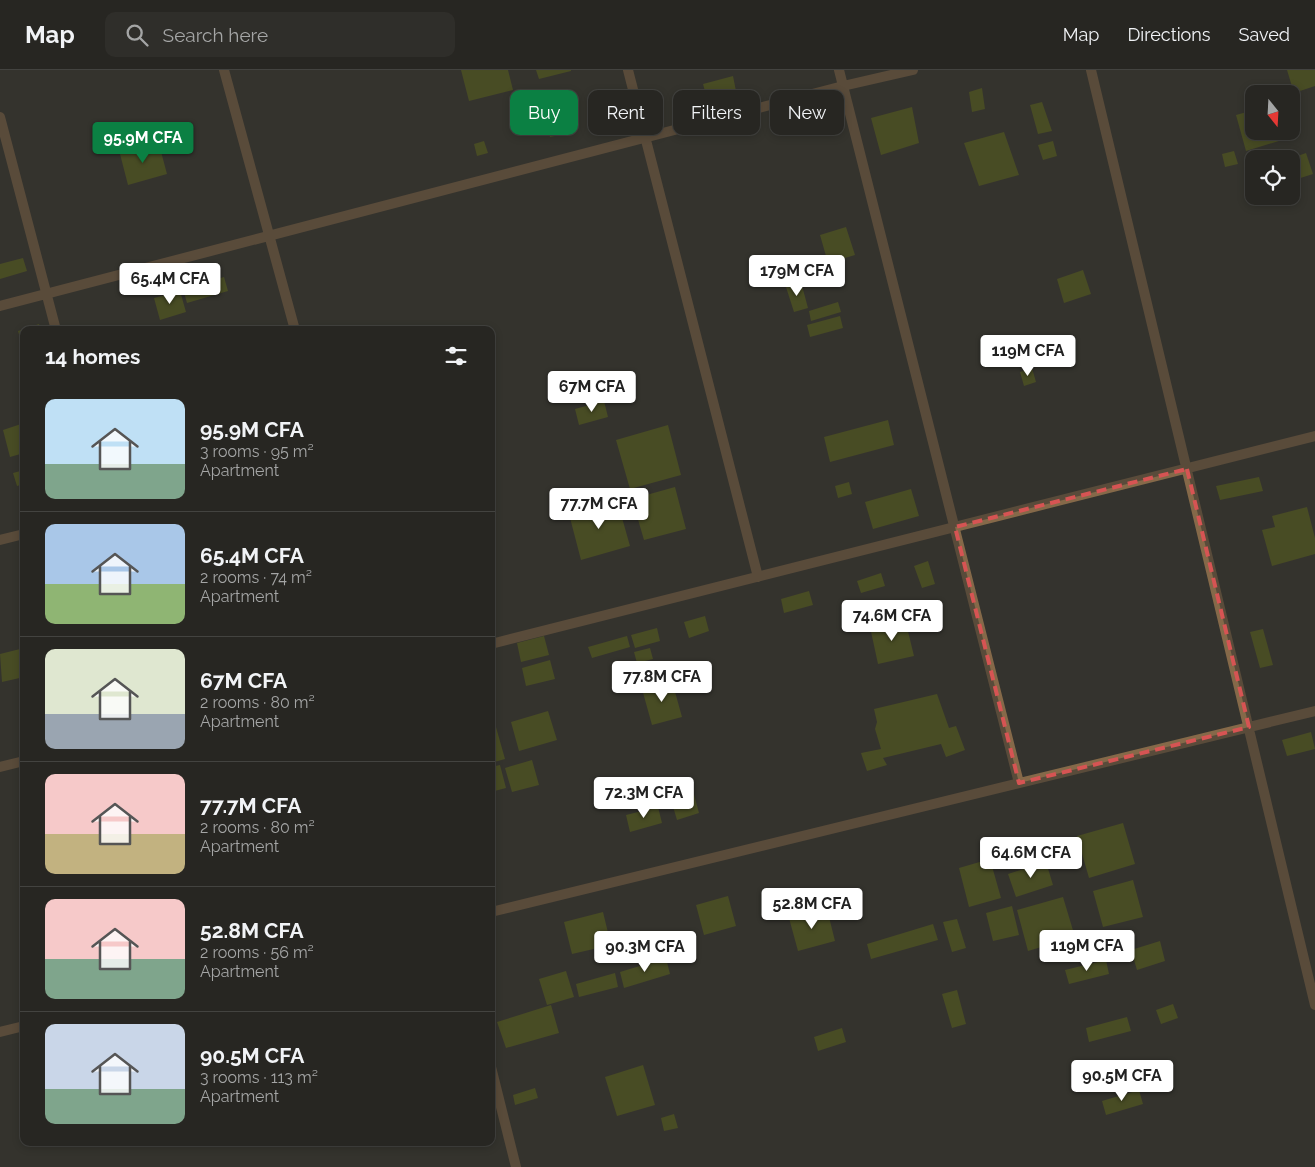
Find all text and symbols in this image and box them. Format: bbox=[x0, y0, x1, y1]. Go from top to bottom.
search box bbox=[105, 12, 455, 57]
text: Map bbox=[25, 20, 75, 49]
icon: search bbox=[123, 21, 151, 49]
text: Search here bbox=[163, 24, 268, 46]
text: Map bbox=[1063, 24, 1099, 45]
text: Directions bbox=[1127, 24, 1211, 45]
text: Saved bbox=[1239, 24, 1290, 45]
north arrow bbox=[1245, 85, 1300, 140]
map controls bbox=[1245, 85, 1300, 205]
chip: Buy bbox=[510, 90, 578, 135]
chip: Rent bbox=[588, 90, 663, 135]
chip: Filters bbox=[673, 90, 760, 135]
chip: New bbox=[770, 90, 844, 135]
pin: 95.9M CFA bbox=[86, 122, 200, 164]
text: 95.9M CFA bbox=[103, 128, 183, 147]
button: locate bbox=[1245, 150, 1300, 205]
pin: 179M CFA bbox=[745, 254, 849, 297]
text: 179M CFA bbox=[760, 261, 834, 280]
pin: 65.4M CFA bbox=[113, 262, 227, 305]
text: 65.4M CFA bbox=[130, 269, 210, 288]
pin: 119M CFA bbox=[976, 334, 1080, 377]
text: 119M CFA bbox=[991, 341, 1065, 360]
icon: filters bbox=[442, 342, 470, 370]
text: 14 homes bbox=[45, 344, 140, 369]
pin: 67M CFA bbox=[546, 370, 638, 413]
text: 67M CFA bbox=[559, 377, 625, 396]
text: 95.9M CFA bbox=[200, 417, 304, 442]
icon: home bbox=[85, 419, 145, 479]
text: 3 rooms · 95 m² bbox=[200, 442, 314, 461]
text: Apartment bbox=[200, 461, 279, 480]
pin: 77.7M CFA bbox=[542, 488, 656, 530]
text: 77.7M CFA bbox=[560, 494, 638, 513]
text: 65.4M CFA bbox=[200, 543, 304, 568]
icon: home bbox=[85, 544, 145, 604]
text: 2 rooms · 74 m² bbox=[200, 568, 312, 587]
text: Apartment bbox=[200, 587, 279, 606]
pin: 74.6M CFA bbox=[835, 600, 949, 642]
text: 74.6M CFA bbox=[853, 606, 931, 625]
pin: 77.8M CFA bbox=[605, 660, 719, 703]
text: 77.8M CFA bbox=[623, 667, 701, 686]
text: 67M CFA bbox=[200, 668, 287, 693]
icon: home bbox=[85, 669, 145, 729]
text: 2 rooms · 80 m² bbox=[200, 693, 315, 712]
text: Apartment bbox=[200, 712, 279, 731]
pin: 72.3M CFA bbox=[587, 776, 701, 819]
text: 72.3M CFA bbox=[605, 783, 683, 802]
text: 77.7M CFA bbox=[200, 793, 301, 818]
icon: home bbox=[85, 794, 145, 854]
text: 2 rooms · 80 m² bbox=[200, 818, 315, 837]
pin: 64.6M CFA bbox=[974, 836, 1088, 879]
text: Apartment bbox=[200, 837, 279, 856]
text: 64.6M CFA bbox=[991, 843, 1071, 862]
pin: 52.8M CFA bbox=[755, 888, 869, 930]
text: 52.8M CFA bbox=[773, 894, 851, 913]
text: 52.8M CFA bbox=[200, 918, 304, 943]
icon: home bbox=[85, 919, 145, 979]
pin: 90.3M CFA bbox=[588, 930, 702, 973]
pin: 119M CFA bbox=[1035, 930, 1139, 972]
text: 119M CFA bbox=[1050, 936, 1124, 955]
text: 90.3M CFA bbox=[605, 937, 685, 956]
text: 2 rooms · 56 m² bbox=[200, 943, 314, 962]
text: Apartment bbox=[200, 962, 279, 981]
text: 90.5M CFA bbox=[200, 1043, 304, 1068]
icon: home bbox=[85, 1044, 145, 1104]
pin: 90.5M CFA bbox=[1065, 1060, 1179, 1102]
text: 90.5M CFA bbox=[1082, 1066, 1162, 1085]
text: 3 rooms · 113 m² bbox=[200, 1068, 318, 1087]
text: Apartment bbox=[200, 1087, 279, 1106]

